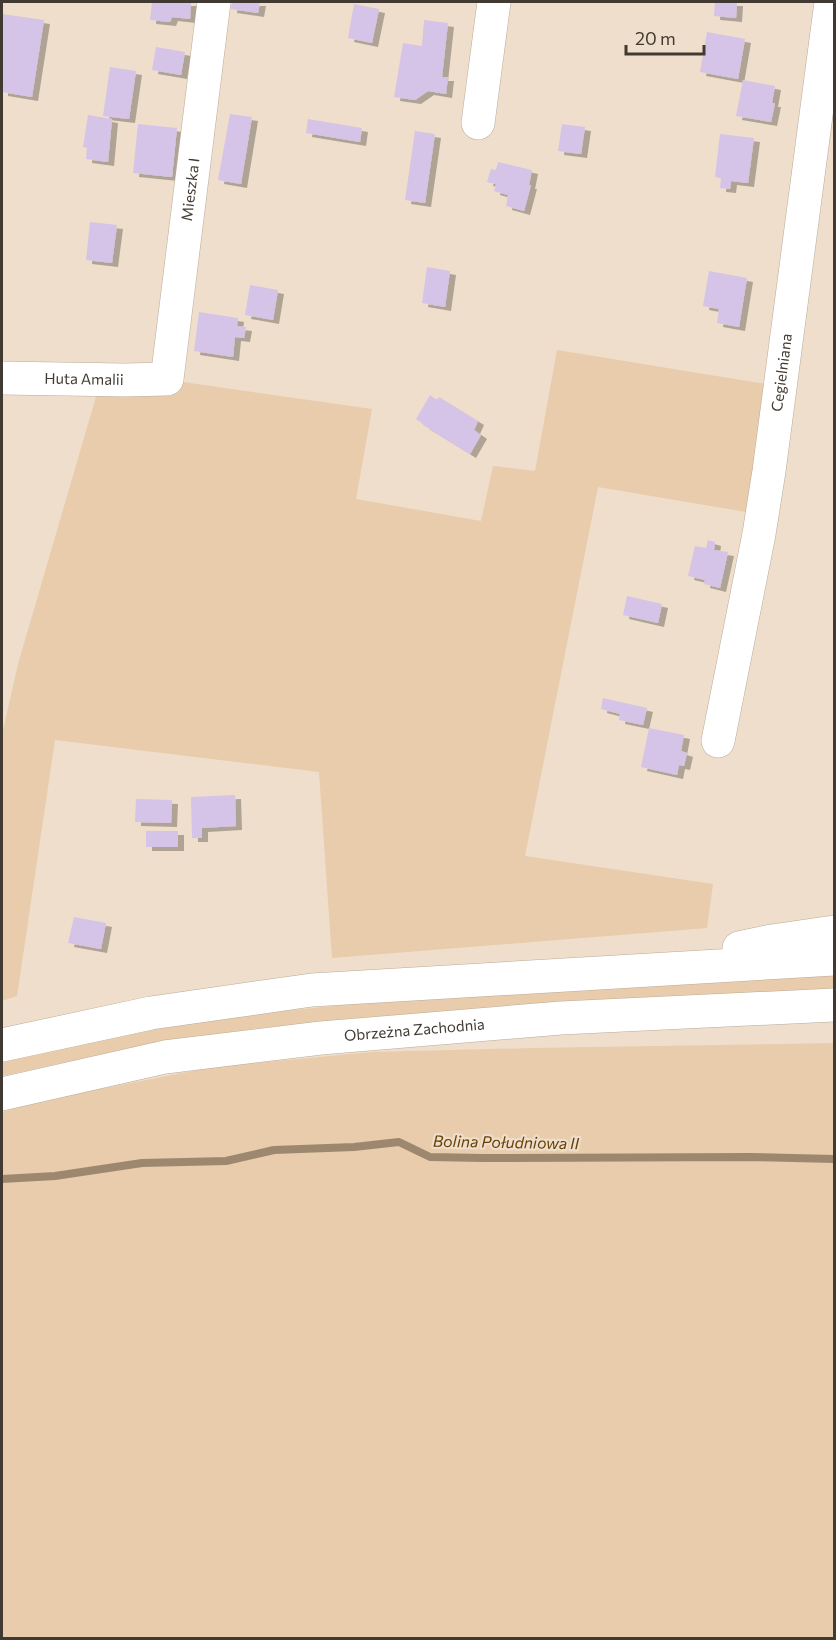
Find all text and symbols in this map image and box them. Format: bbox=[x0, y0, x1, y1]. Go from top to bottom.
scale bar bbox=[626, 18, 704, 56]
text: 20 m bbox=[635, 27, 676, 49]
street label: Mieszka I bbox=[177, 157, 202, 222]
street label: Cegielniana bbox=[767, 332, 795, 413]
street label: Huta Amalii bbox=[44, 369, 124, 388]
street label: Obrzeżna Zachodnia bbox=[343, 1014, 485, 1044]
water label: Bolina Południowa II bbox=[433, 1131, 580, 1152]

